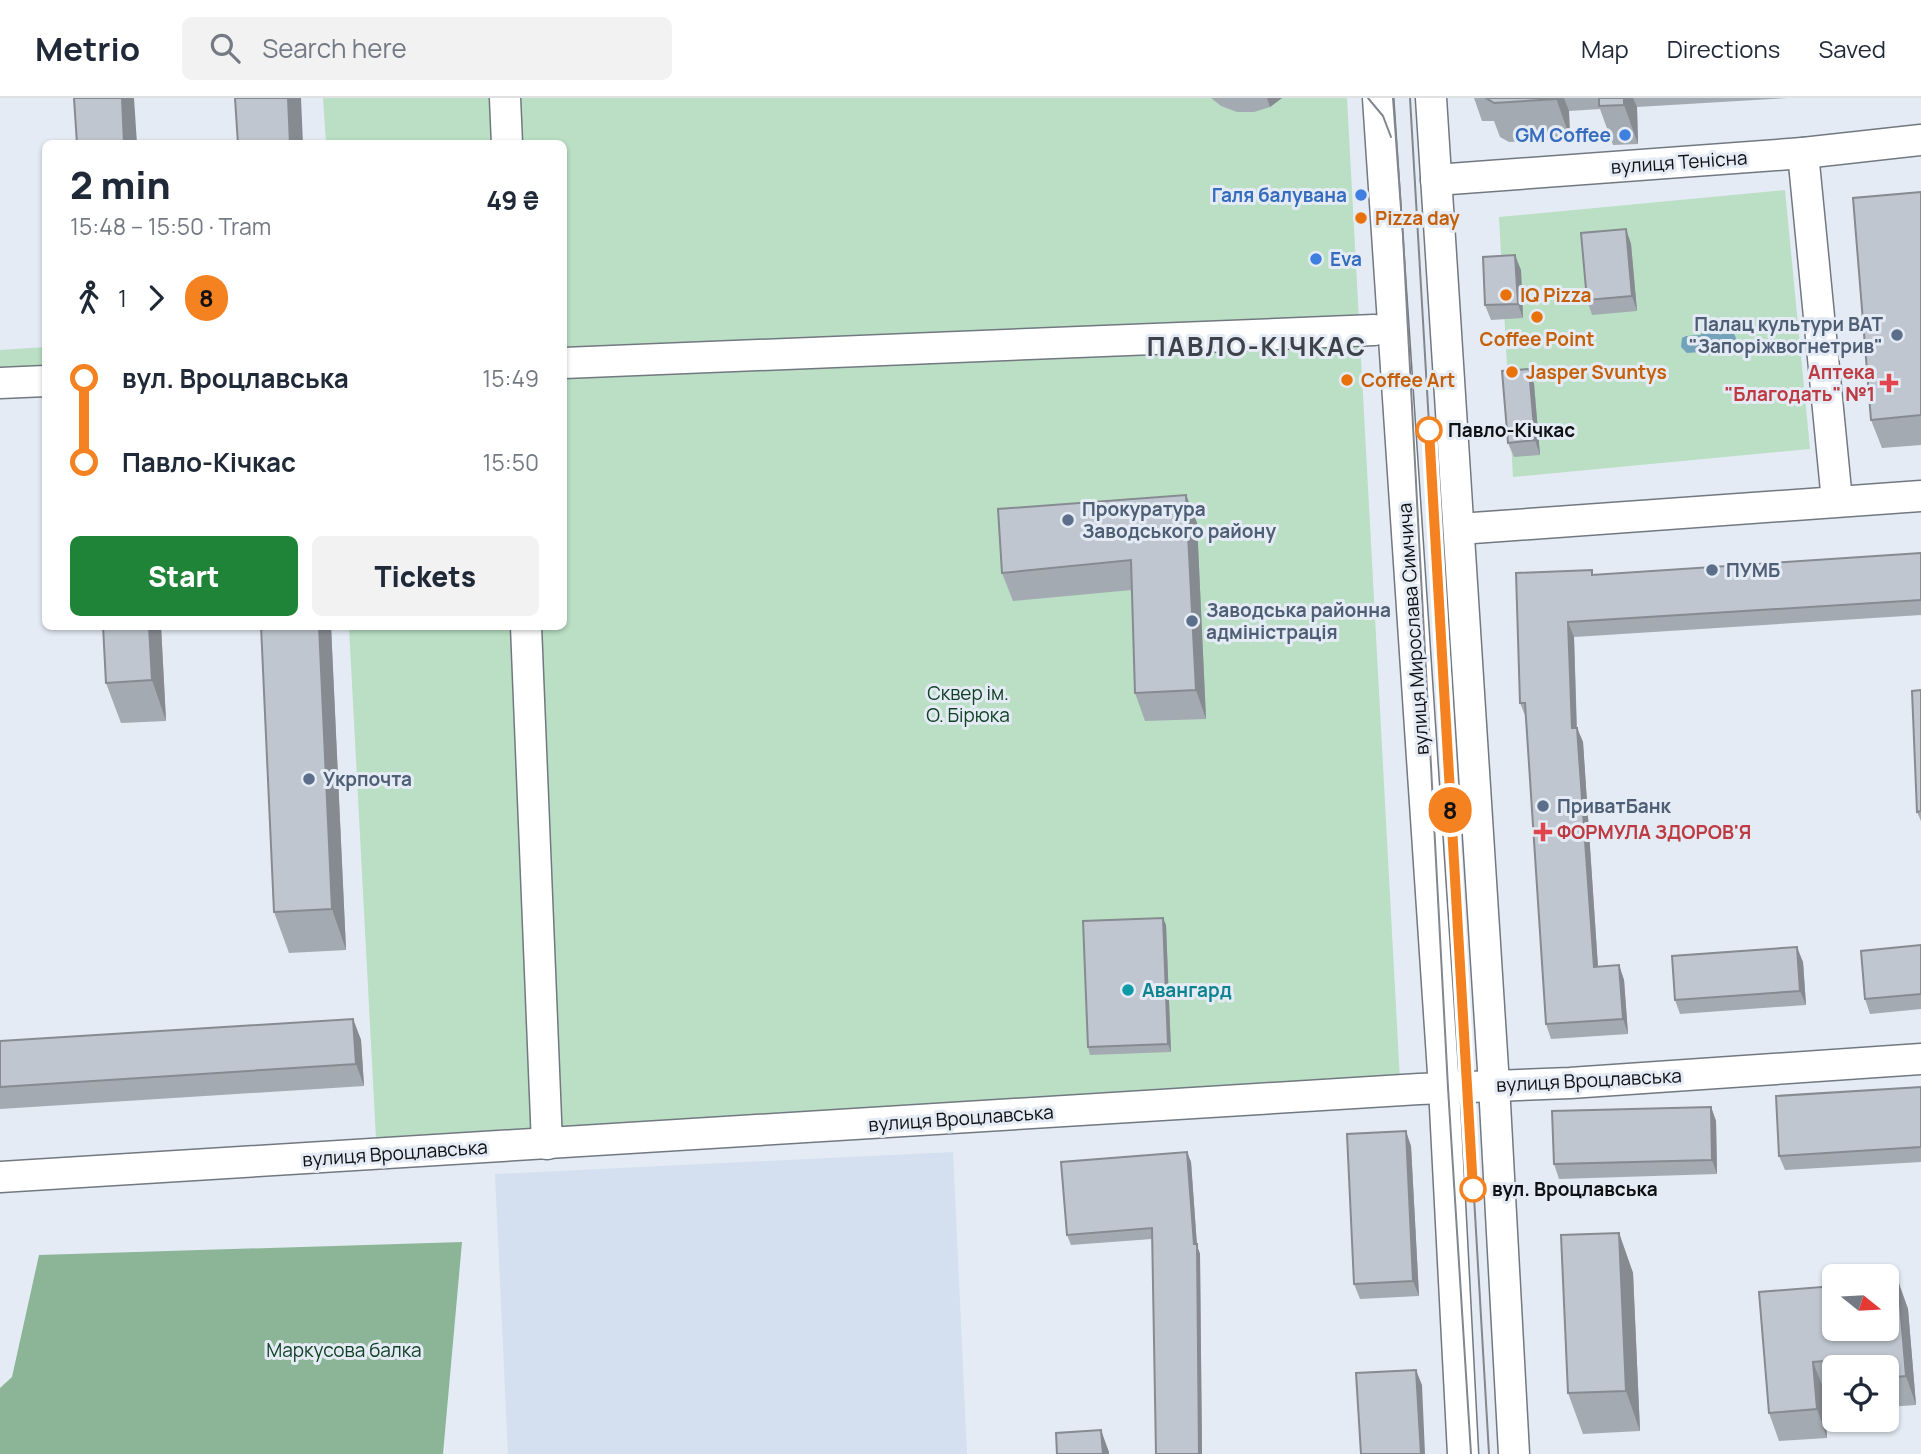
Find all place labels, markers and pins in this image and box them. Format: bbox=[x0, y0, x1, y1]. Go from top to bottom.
place label: GM Coffee bbox=[1515, 122, 1611, 148]
marker: GM Coffee bbox=[1617, 127, 1633, 143]
place label: Галя балувана bbox=[1212, 182, 1347, 208]
marker: Галя балувана bbox=[1353, 187, 1369, 203]
place label: Pizza day bbox=[1375, 205, 1460, 231]
marker: Pizza day bbox=[1353, 210, 1369, 226]
place label: Eva bbox=[1330, 246, 1362, 272]
marker: Eva bbox=[1308, 251, 1324, 267]
place label: IQ Pіzza bbox=[1520, 282, 1591, 308]
marker: IQ Pіzza bbox=[1498, 287, 1514, 303]
marker: Coffee Point bbox=[1529, 309, 1545, 325]
place label: Палац культури ВАТ "Запоріжвогнетрив" bbox=[1689, 311, 1883, 359]
place label: Coffee Point bbox=[1480, 326, 1594, 352]
marker: Палац культури ВАТ "Запоріжвогнетрив" bbox=[1889, 327, 1905, 343]
place label: Jasper Svuntys bbox=[1526, 359, 1667, 385]
place label: Аптека "Благодать" №1 bbox=[1725, 359, 1875, 407]
marker: Jasper Svuntys bbox=[1504, 364, 1520, 380]
place label: Coffee Art bbox=[1361, 367, 1455, 393]
marker: Coffee Art bbox=[1339, 372, 1355, 388]
marker: Аптека "Благодать" №1 bbox=[1881, 375, 1897, 391]
marker: Павло-Кічкас bbox=[1416, 417, 1442, 443]
place label: Павло-Кічкас bbox=[1448, 417, 1575, 443]
place label: Прокуратура Заводського району bbox=[1082, 496, 1276, 544]
marker: Прокуратура Заводського району bbox=[1060, 512, 1076, 528]
place label: ПУМБ bbox=[1726, 557, 1780, 583]
marker: ПУМБ bbox=[1704, 562, 1720, 578]
place label: Заводська районна адміністрація bbox=[1206, 597, 1391, 645]
marker: Заводська районна адміністрація bbox=[1184, 613, 1200, 629]
place label: Укрпочта bbox=[323, 766, 412, 792]
marker: Укрпочта bbox=[301, 771, 317, 787]
place label: ПриватБанк bbox=[1557, 793, 1672, 819]
marker: ПриватБанк bbox=[1535, 798, 1551, 814]
place label: ФОРМУЛА ЗДОРОВ'Я bbox=[1557, 819, 1751, 845]
marker: ФОРМУЛА ЗДОРОВ'Я bbox=[1535, 824, 1551, 840]
place label: Авангард bbox=[1142, 977, 1232, 1003]
marker: Авангард bbox=[1120, 982, 1136, 998]
marker: вул. Вроцлавська bbox=[1460, 1176, 1486, 1202]
place label: вул. Вроцлавська bbox=[1492, 1176, 1658, 1202]

